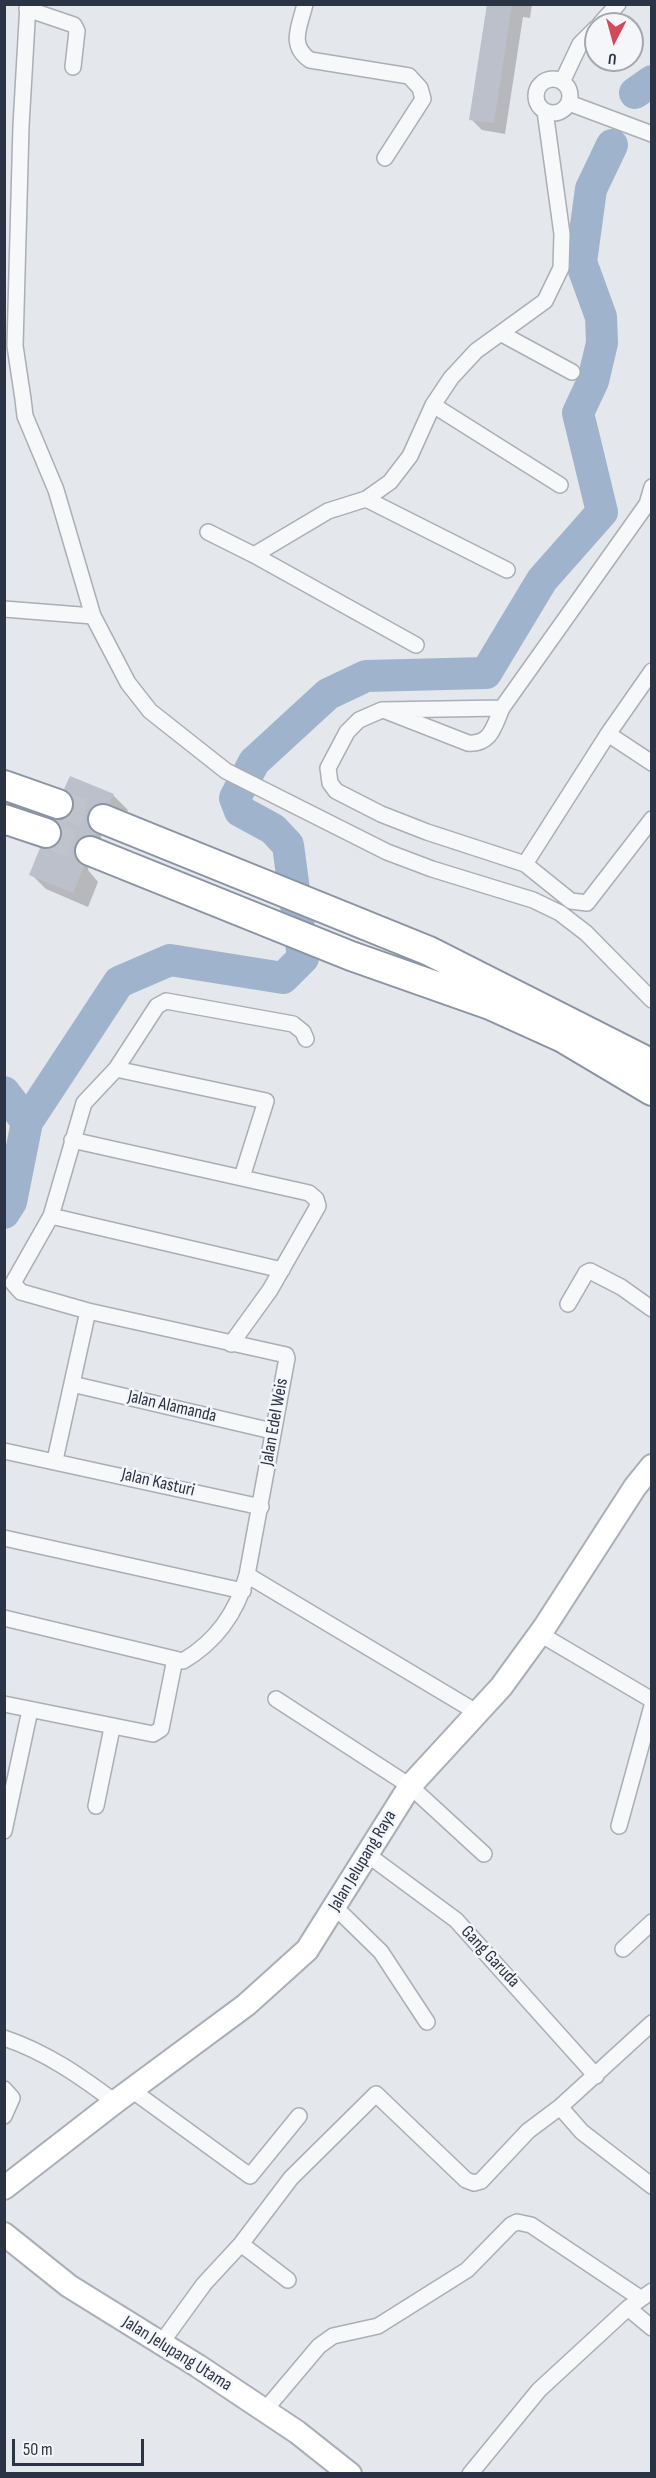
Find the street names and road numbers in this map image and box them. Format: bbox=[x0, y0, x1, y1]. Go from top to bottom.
street label: Jalan Edel Weis bbox=[257, 1377, 293, 1467]
street label: Jalan Alamanda bbox=[126, 1386, 218, 1428]
street label: Jalan Kasturi bbox=[119, 1464, 197, 1502]
street label: Jalan Jelupang Raya bbox=[324, 1807, 402, 1915]
street label: Gang Garuda bbox=[456, 1922, 524, 1992]
street label: Jalan Jelupang Utama bbox=[118, 2312, 236, 2396]

